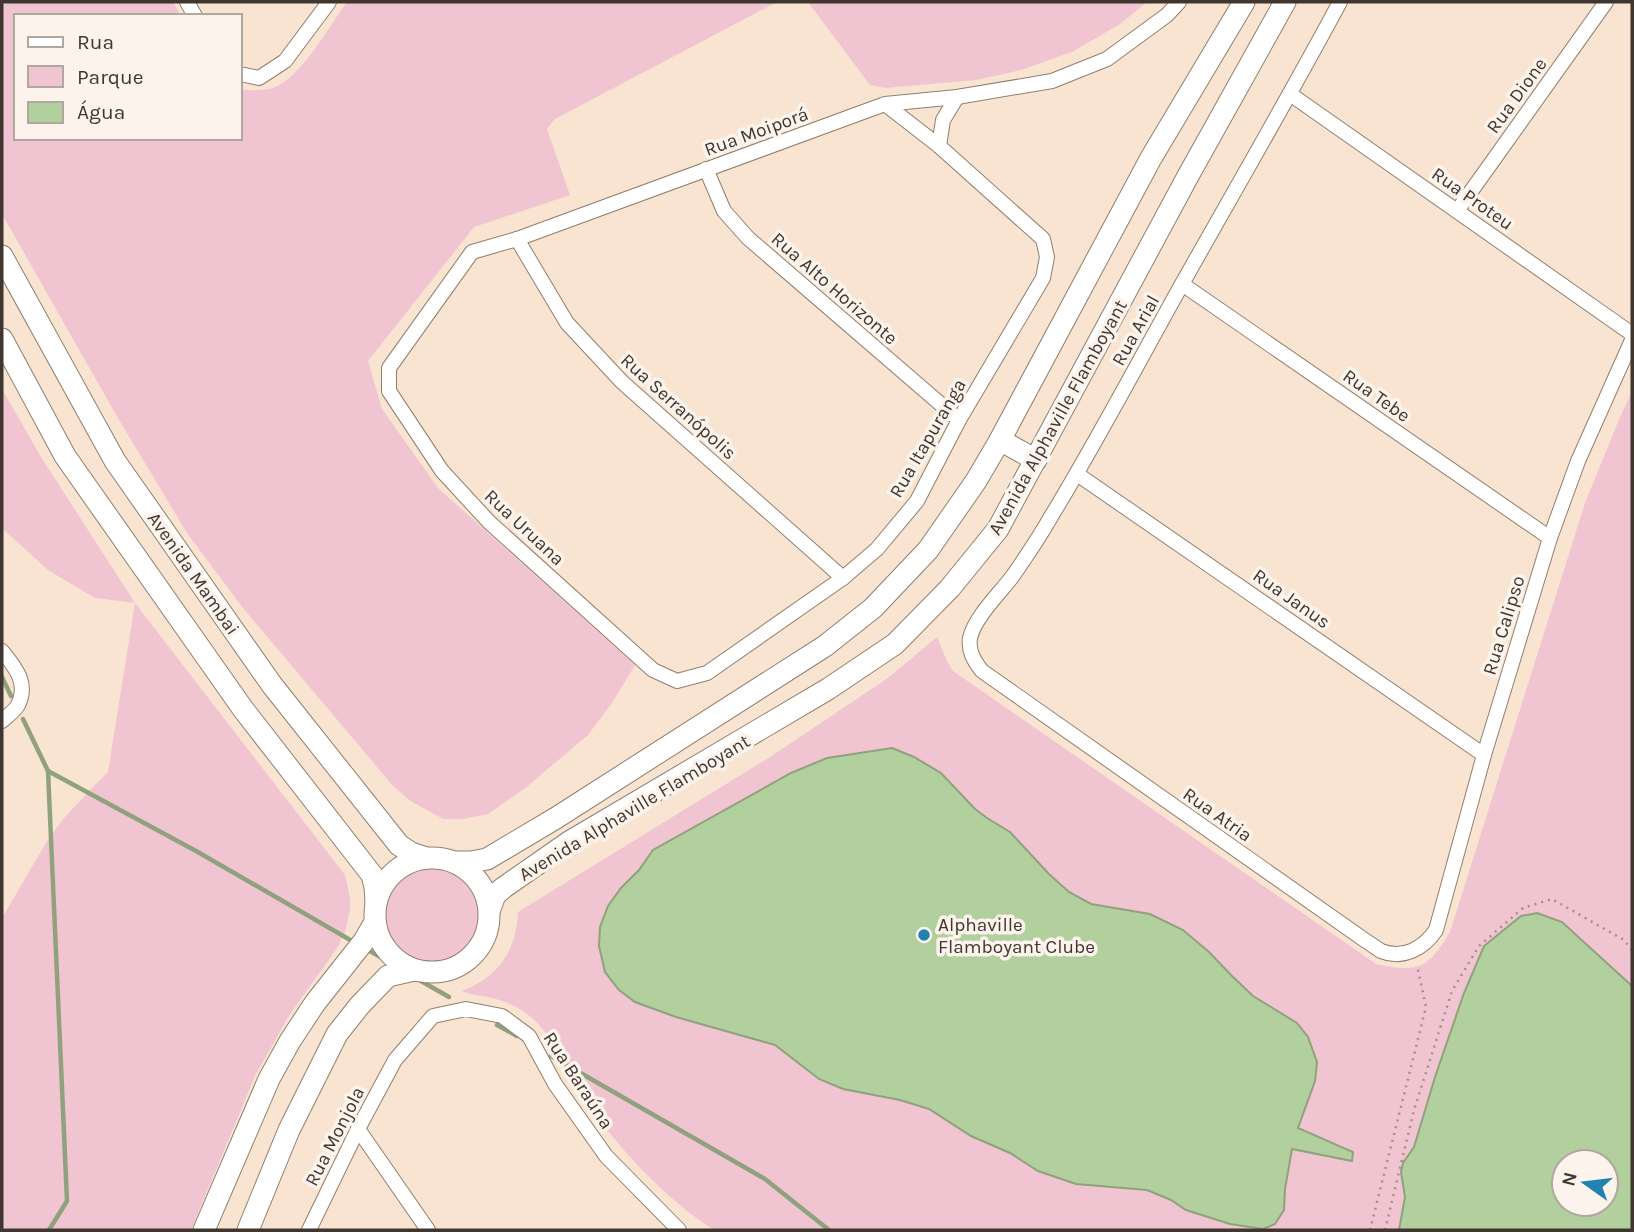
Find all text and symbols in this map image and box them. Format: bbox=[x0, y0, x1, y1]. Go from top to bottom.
legend bbox=[14, 14, 242, 140]
text: Rua bbox=[77, 30, 114, 54]
street label: Rua Dione bbox=[1482, 54, 1552, 138]
text: Parque bbox=[77, 65, 144, 89]
text: Água bbox=[77, 100, 125, 124]
street label: Rua Moiporá bbox=[701, 103, 811, 161]
street label: Rua Proteu bbox=[1427, 163, 1517, 235]
street label: Rua Alto Horizonte bbox=[767, 228, 902, 349]
street label: Rua Arial bbox=[1108, 291, 1164, 370]
street label: Avenida Alphaville Flamboyant bbox=[984, 296, 1132, 539]
street label: Rua Serranópolis bbox=[616, 349, 741, 464]
street label: Rua Tebe bbox=[1339, 365, 1414, 427]
street label: Rua Itapuranga bbox=[885, 375, 971, 502]
street label: Rua Uruana bbox=[480, 485, 569, 570]
street label: Avenida Mambai bbox=[143, 508, 244, 639]
street label: Rua Janus bbox=[1249, 564, 1334, 633]
street label: Rua Calipso bbox=[1478, 573, 1529, 678]
street label: Avenida Alphaville Flamboyant bbox=[515, 730, 754, 886]
street label: Rua Atria bbox=[1179, 783, 1256, 847]
place label: Alphaville Flamboyant Clube bbox=[938, 914, 1095, 958]
marker: Alphaville Flamboyant Clube bbox=[916, 927, 932, 943]
street label: Rua Baraúna bbox=[539, 1028, 618, 1133]
street label: Rua Monjola bbox=[301, 1083, 369, 1190]
north arrow bbox=[1550, 1148, 1620, 1218]
text: N bbox=[1557, 1170, 1582, 1188]

